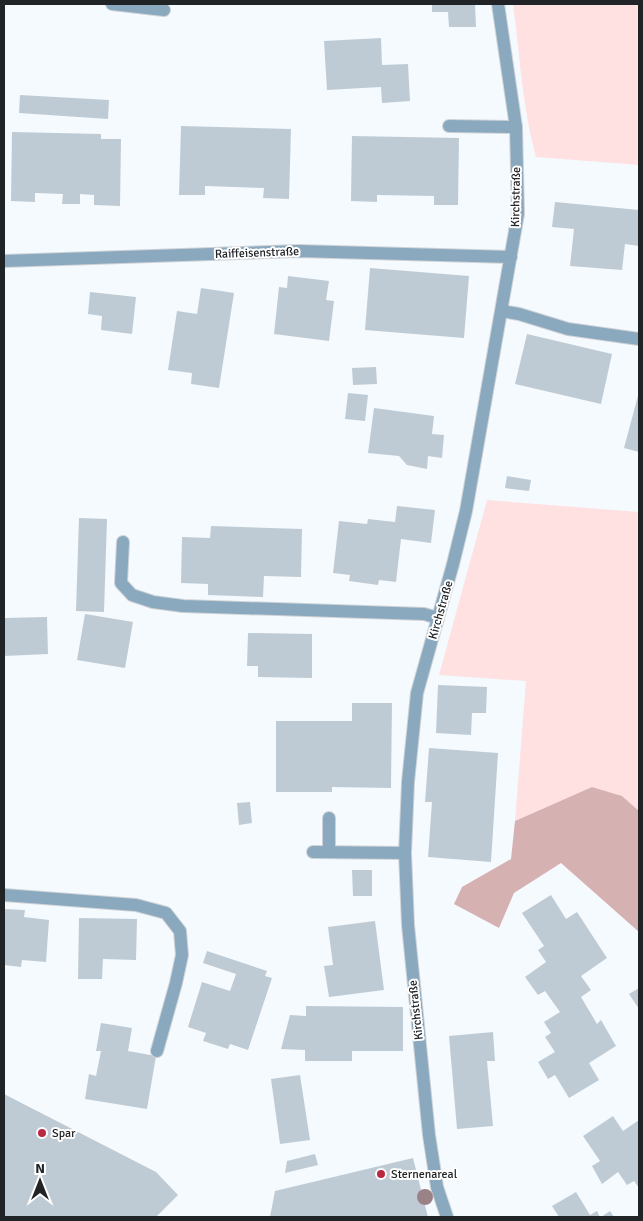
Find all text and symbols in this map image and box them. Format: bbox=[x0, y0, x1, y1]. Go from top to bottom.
street label: Kirchstraße bbox=[508, 167, 524, 227]
street label: Raiffeisenstraße bbox=[215, 244, 299, 262]
street label: Kirchstraße bbox=[425, 579, 457, 641]
street label: Kirchstraße bbox=[405, 979, 427, 1041]
place label: Spar bbox=[52, 1126, 76, 1141]
marker: Spar bbox=[36, 1127, 48, 1139]
north arrow bbox=[15, 1156, 65, 1206]
text: N bbox=[35, 1160, 45, 1177]
place label: Sternenareal bbox=[391, 1167, 458, 1182]
marker: Sternenareal bbox=[375, 1168, 387, 1180]

